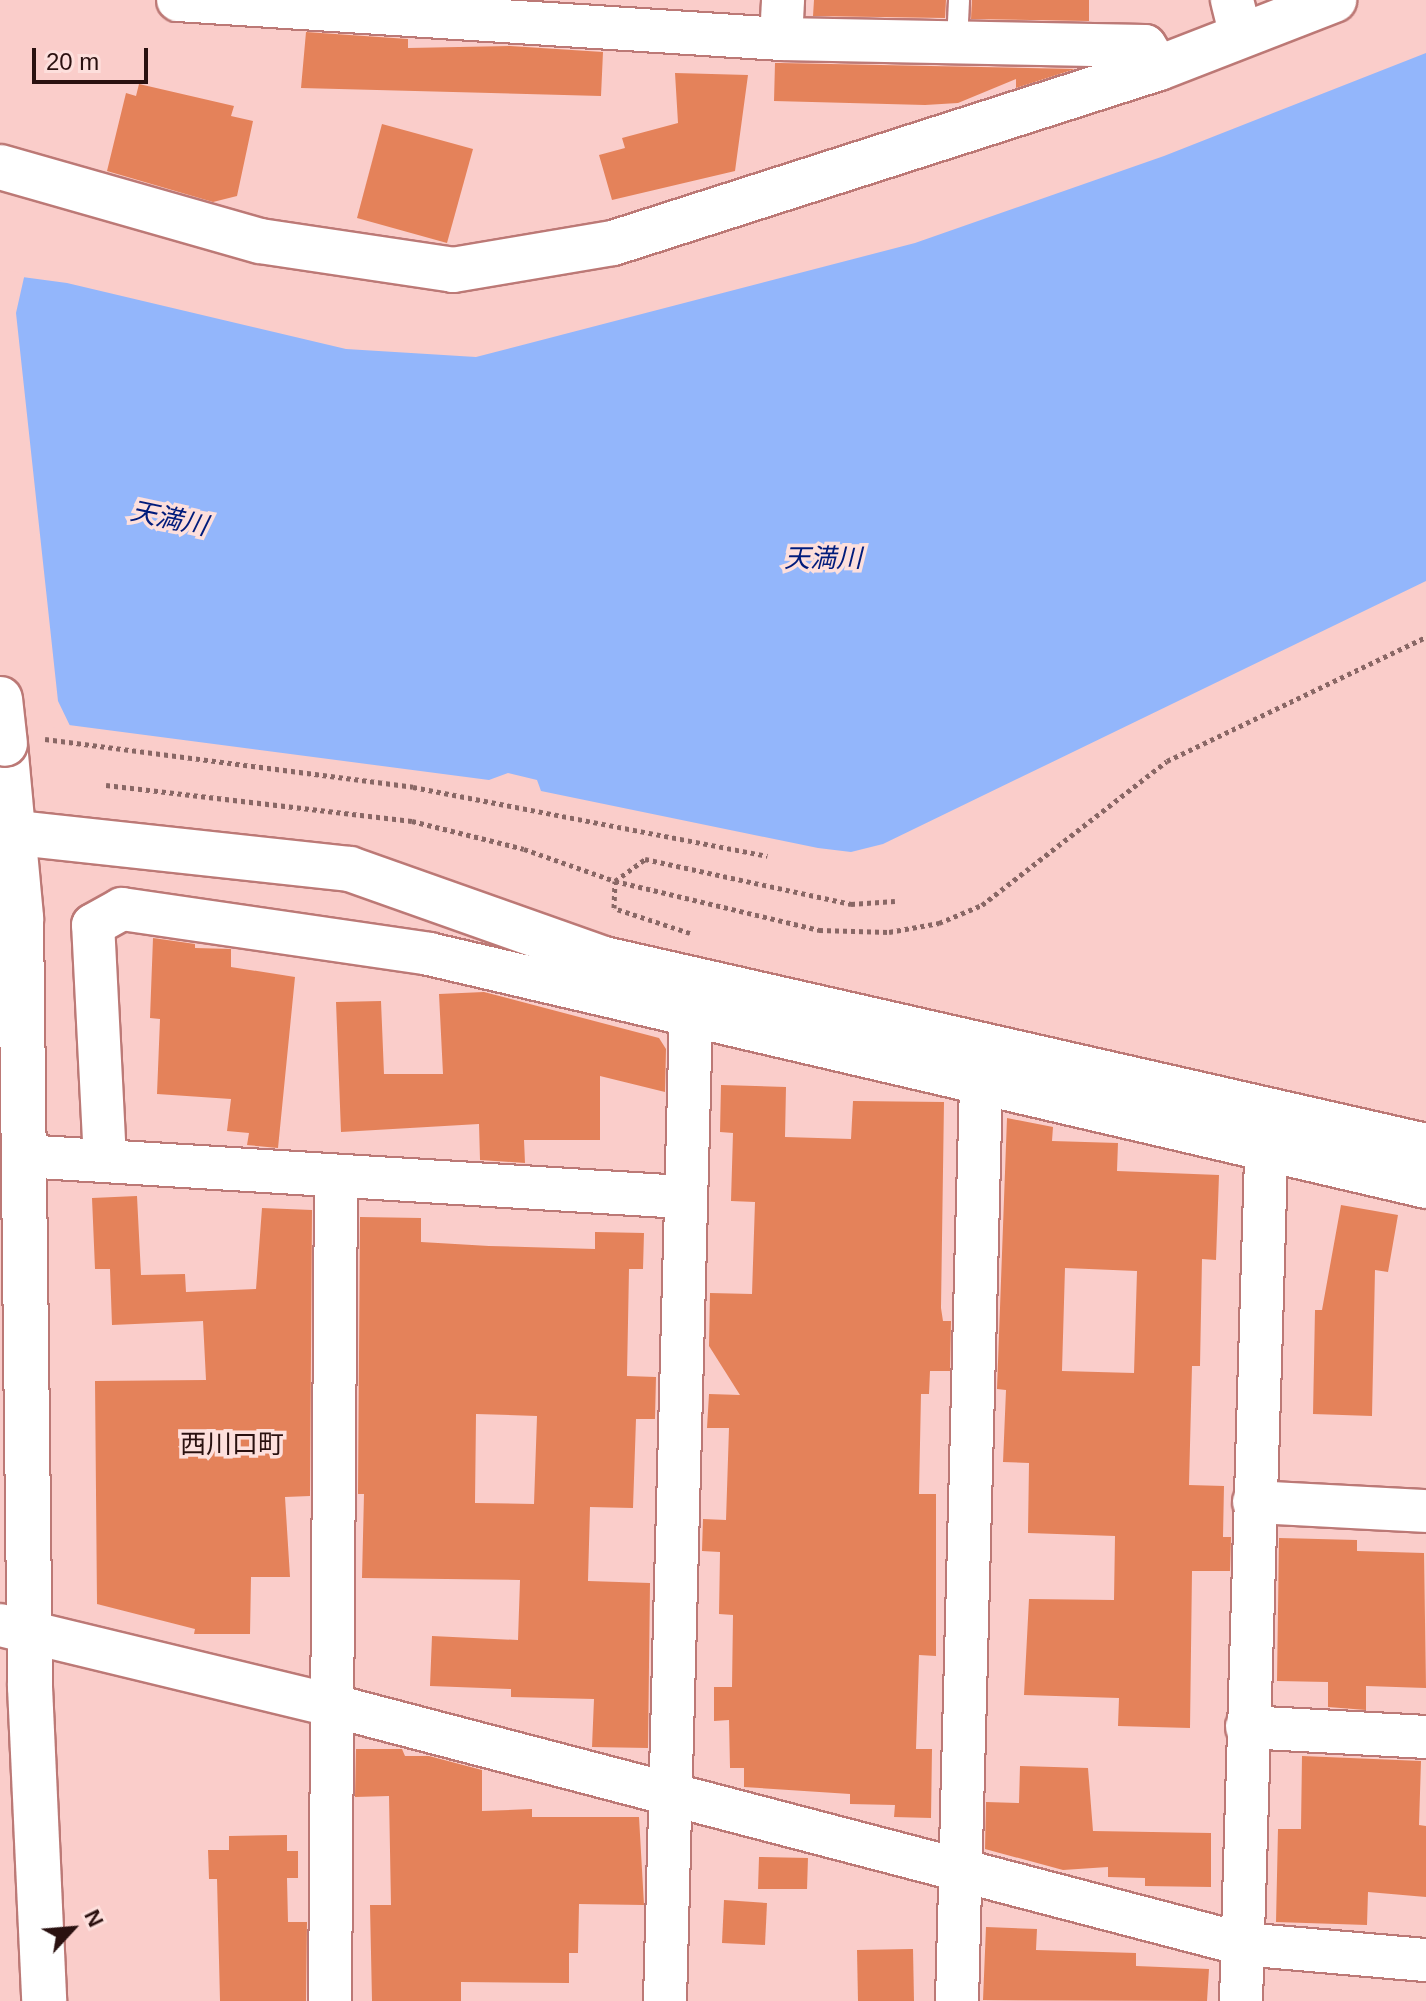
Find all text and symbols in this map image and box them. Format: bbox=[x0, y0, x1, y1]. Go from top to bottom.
scale bar bbox=[36, 32, 152, 82]
text: 20 m bbox=[46, 48, 99, 75]
water label: 天満川 bbox=[128, 496, 210, 542]
water label: 天満川 bbox=[784, 543, 862, 575]
district label: 西川口町 bbox=[180, 1429, 284, 1461]
north arrow bbox=[32, 1889, 112, 1969]
text: N bbox=[79, 1906, 109, 1931]

